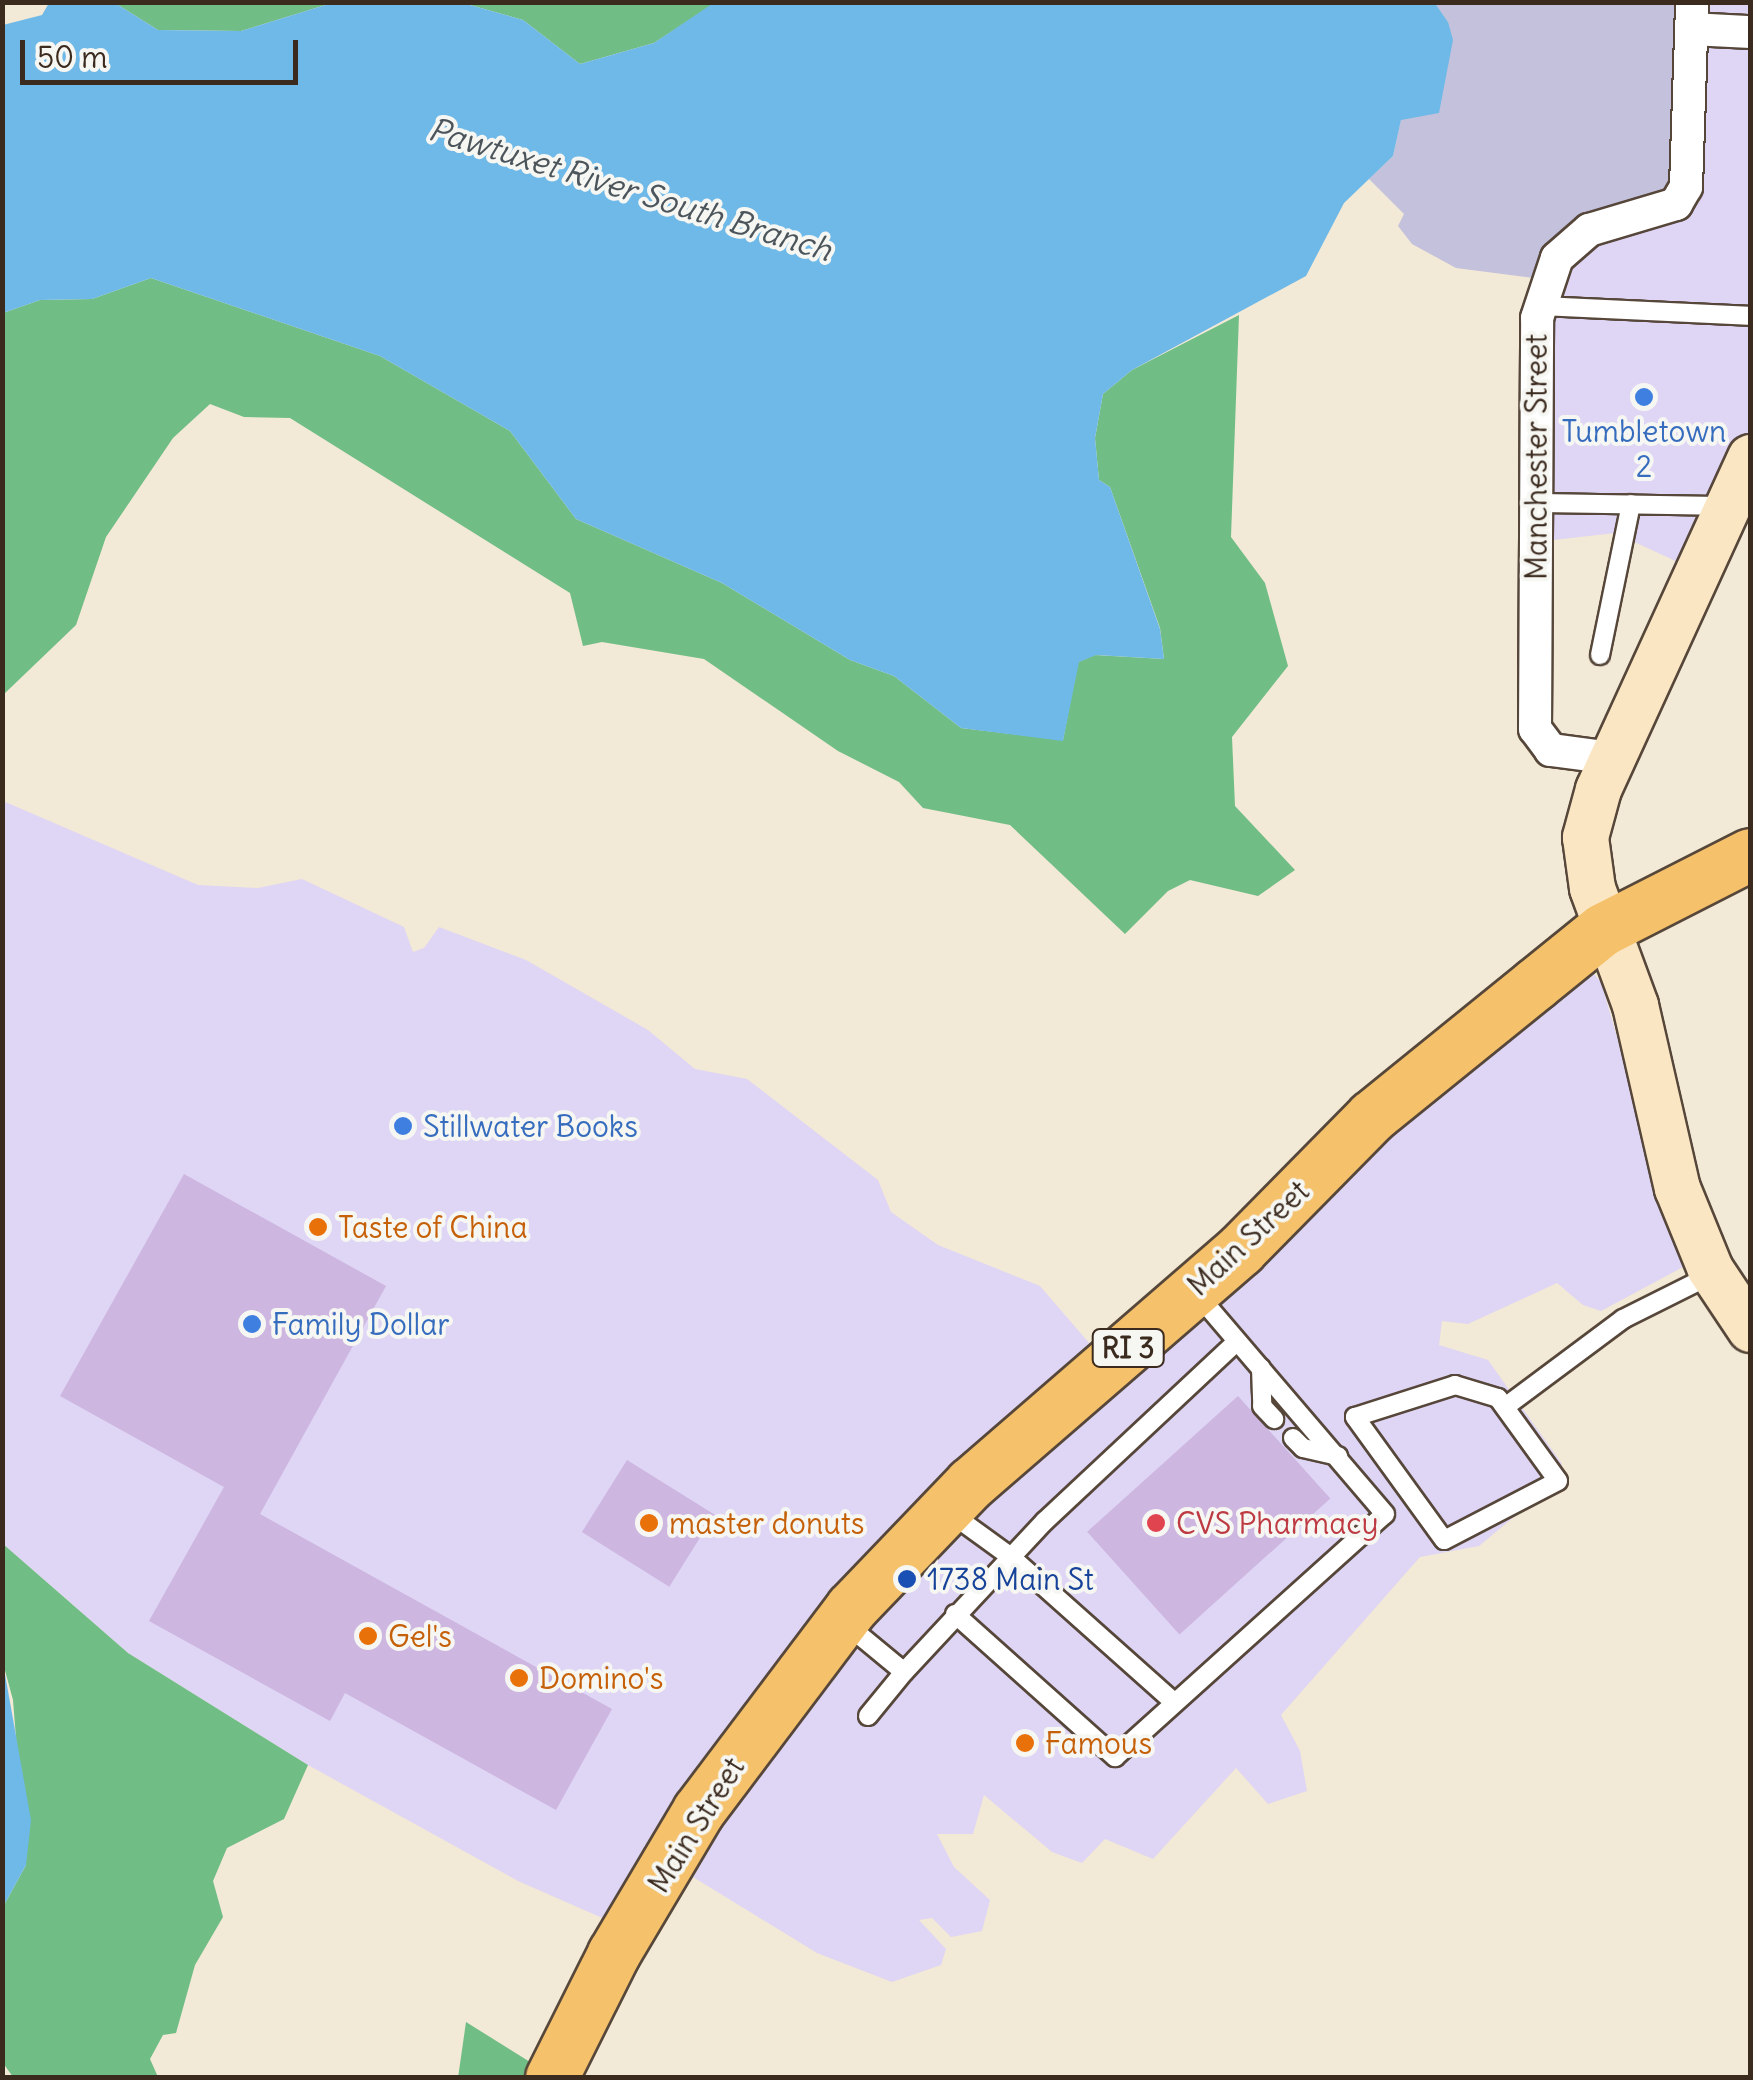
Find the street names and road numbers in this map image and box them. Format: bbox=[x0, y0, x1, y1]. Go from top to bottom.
street label: Manchester Street bbox=[1518, 334, 1554, 580]
street label: Main Street bbox=[1180, 1173, 1316, 1303]
road number: RI 3 bbox=[1090, 1325, 1166, 1371]
street label: Main Street bbox=[640, 1751, 752, 1899]

